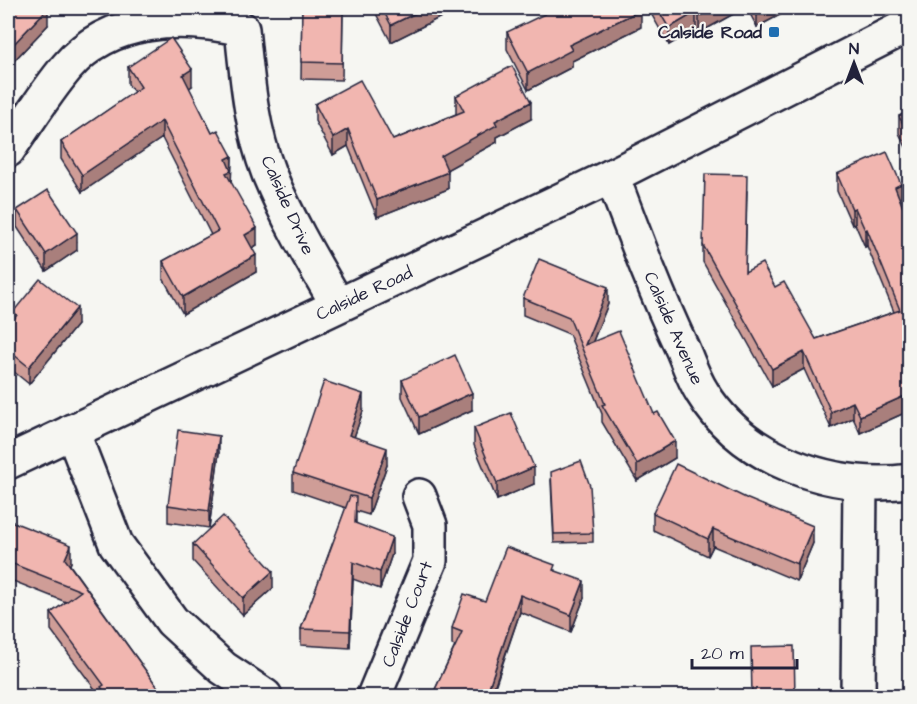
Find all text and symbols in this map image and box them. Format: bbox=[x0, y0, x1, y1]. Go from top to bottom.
place label: Calside Road bbox=[658, 20, 763, 45]
marker: Calside Road bbox=[767, 25, 781, 39]
north arrow bbox=[824, 33, 884, 93]
text: N bbox=[849, 38, 859, 60]
street label: Calside Drive bbox=[255, 152, 321, 259]
street label: Calside Road bbox=[312, 260, 417, 327]
street label: Calside Avenue bbox=[637, 268, 710, 389]
street label: Calside Court bbox=[376, 557, 439, 671]
scale bar bbox=[692, 632, 797, 670]
text: 20 m bbox=[701, 641, 744, 666]

